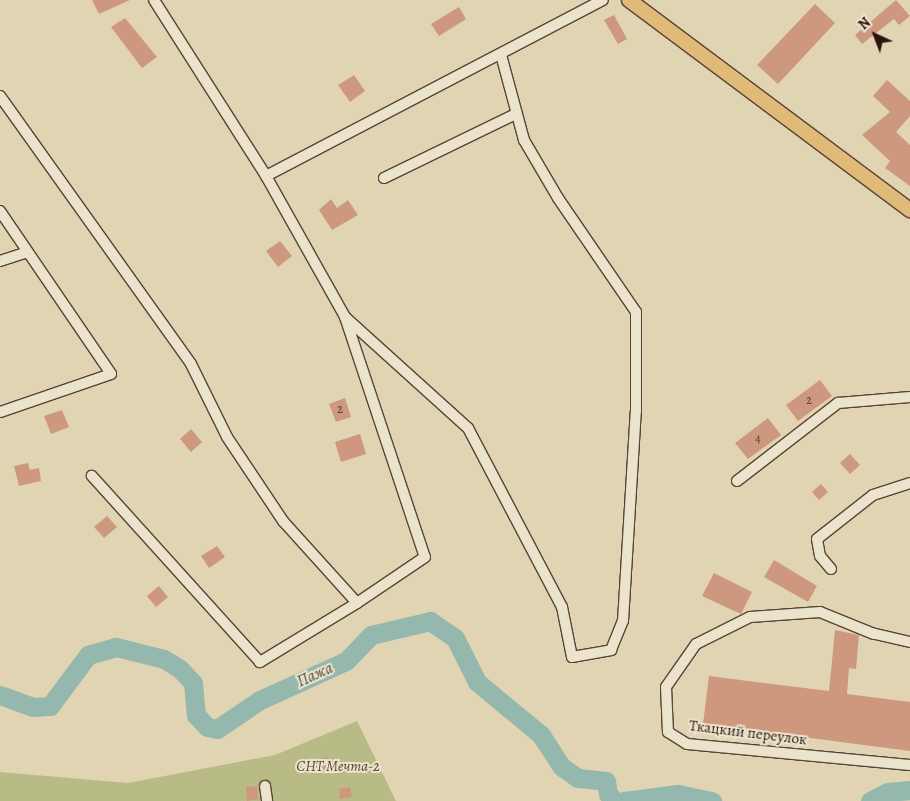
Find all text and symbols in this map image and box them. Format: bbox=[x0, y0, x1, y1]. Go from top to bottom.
north arrow bbox=[850, 10, 900, 60]
text: N bbox=[854, 13, 875, 34]
house number: 2 bbox=[806, 394, 812, 408]
house number: 2 bbox=[337, 403, 343, 417]
house number: 4 bbox=[755, 432, 761, 446]
water label: Пажа bbox=[294, 659, 336, 691]
street label: Ткацкий переулок bbox=[688, 717, 808, 749]
park label: СНТ Мечта-2 bbox=[296, 758, 380, 776]

